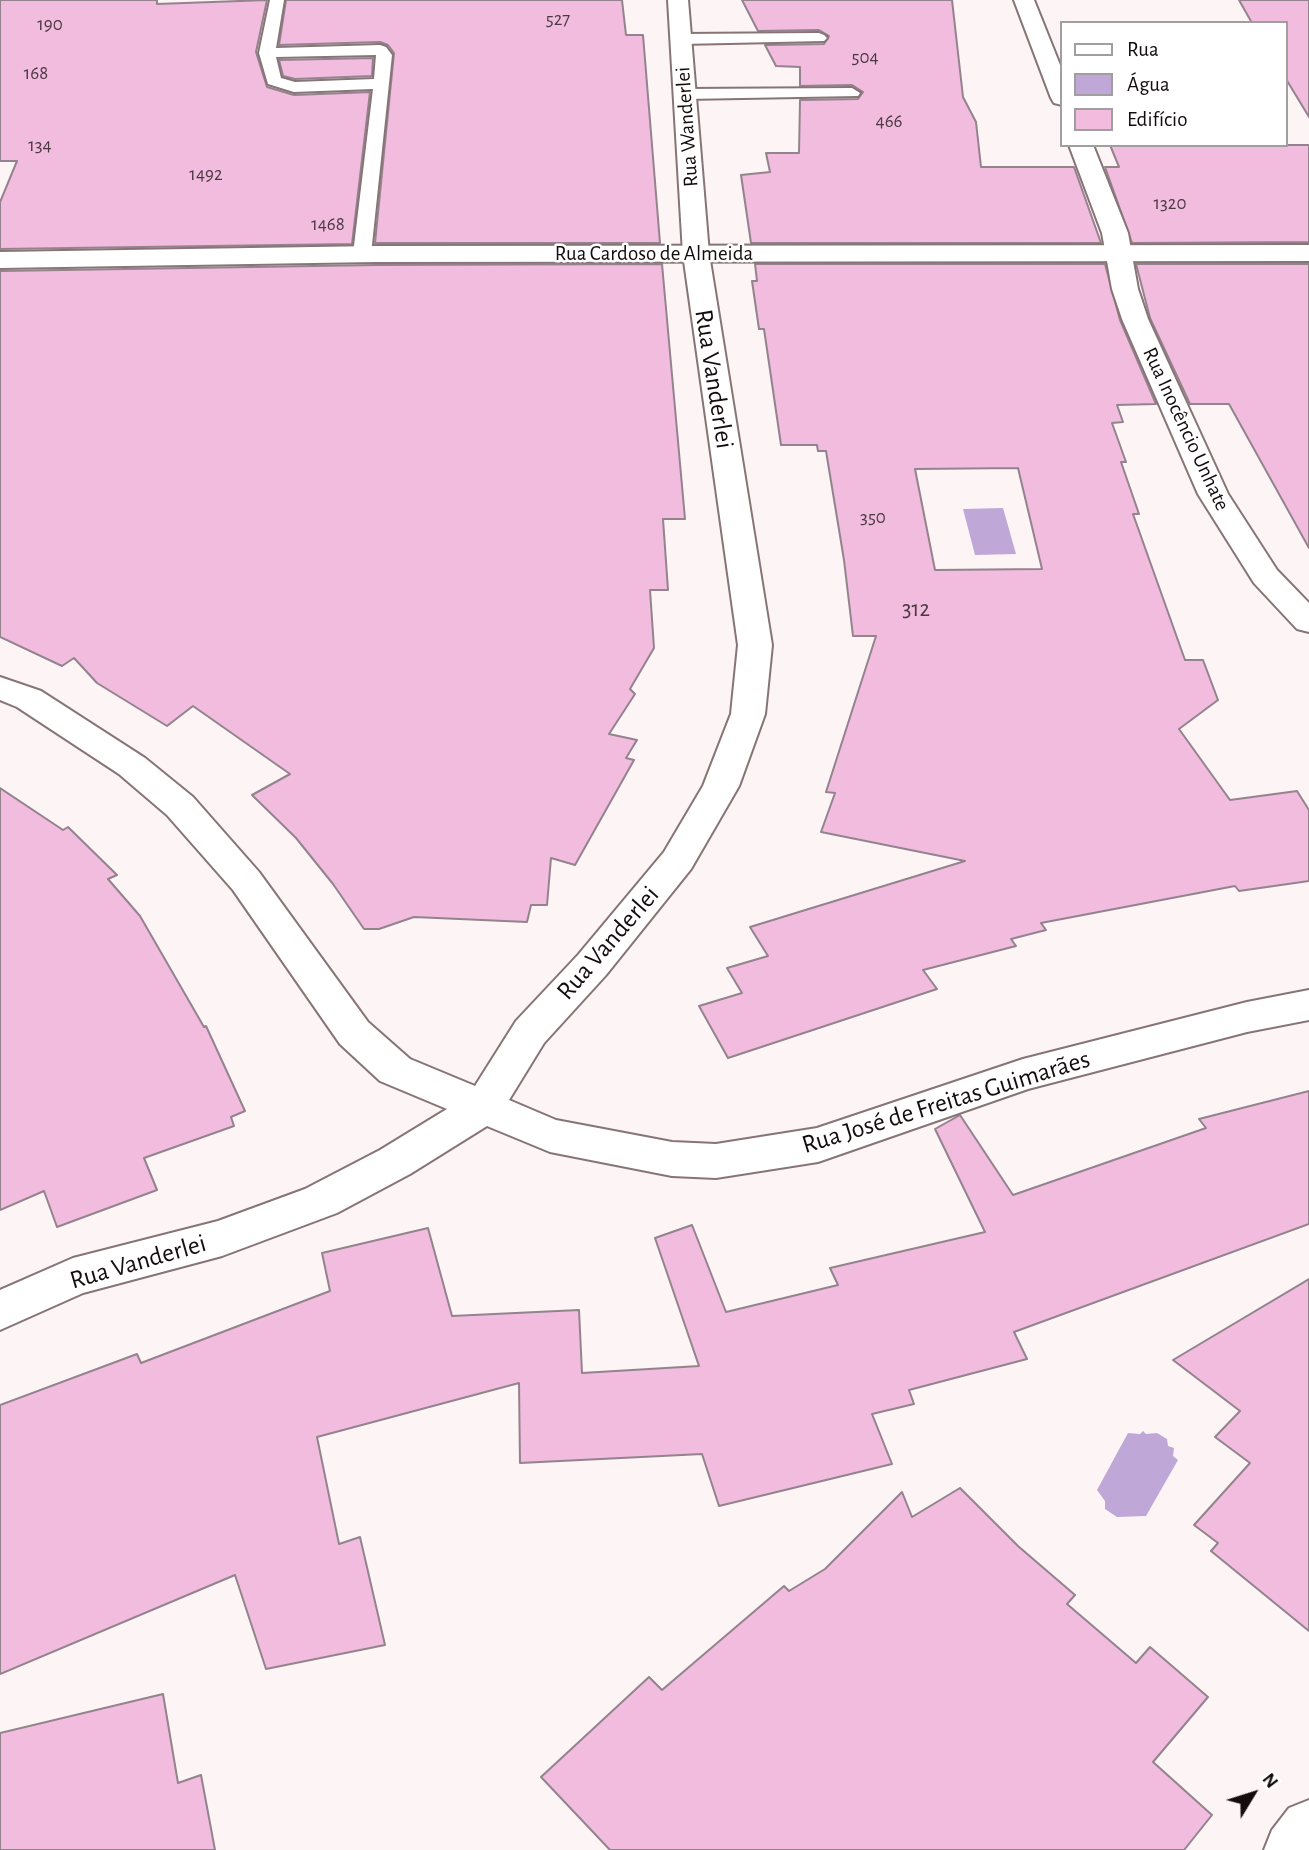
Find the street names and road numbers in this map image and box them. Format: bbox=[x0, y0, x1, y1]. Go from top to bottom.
street label: Rua Wanderlei bbox=[670, 66, 704, 188]
street label: Rua Cardoso de Almeida bbox=[555, 241, 753, 267]
street label: Rua Vanderlei bbox=[688, 307, 740, 451]
street label: Rua Inocêncio Unhate bbox=[1137, 343, 1235, 515]
street label: Rua Vanderlei bbox=[550, 880, 666, 1006]
street label: Rua José de Freitas Guimarães bbox=[798, 1043, 1094, 1161]
street label: Rua Vanderlei bbox=[66, 1228, 210, 1296]

